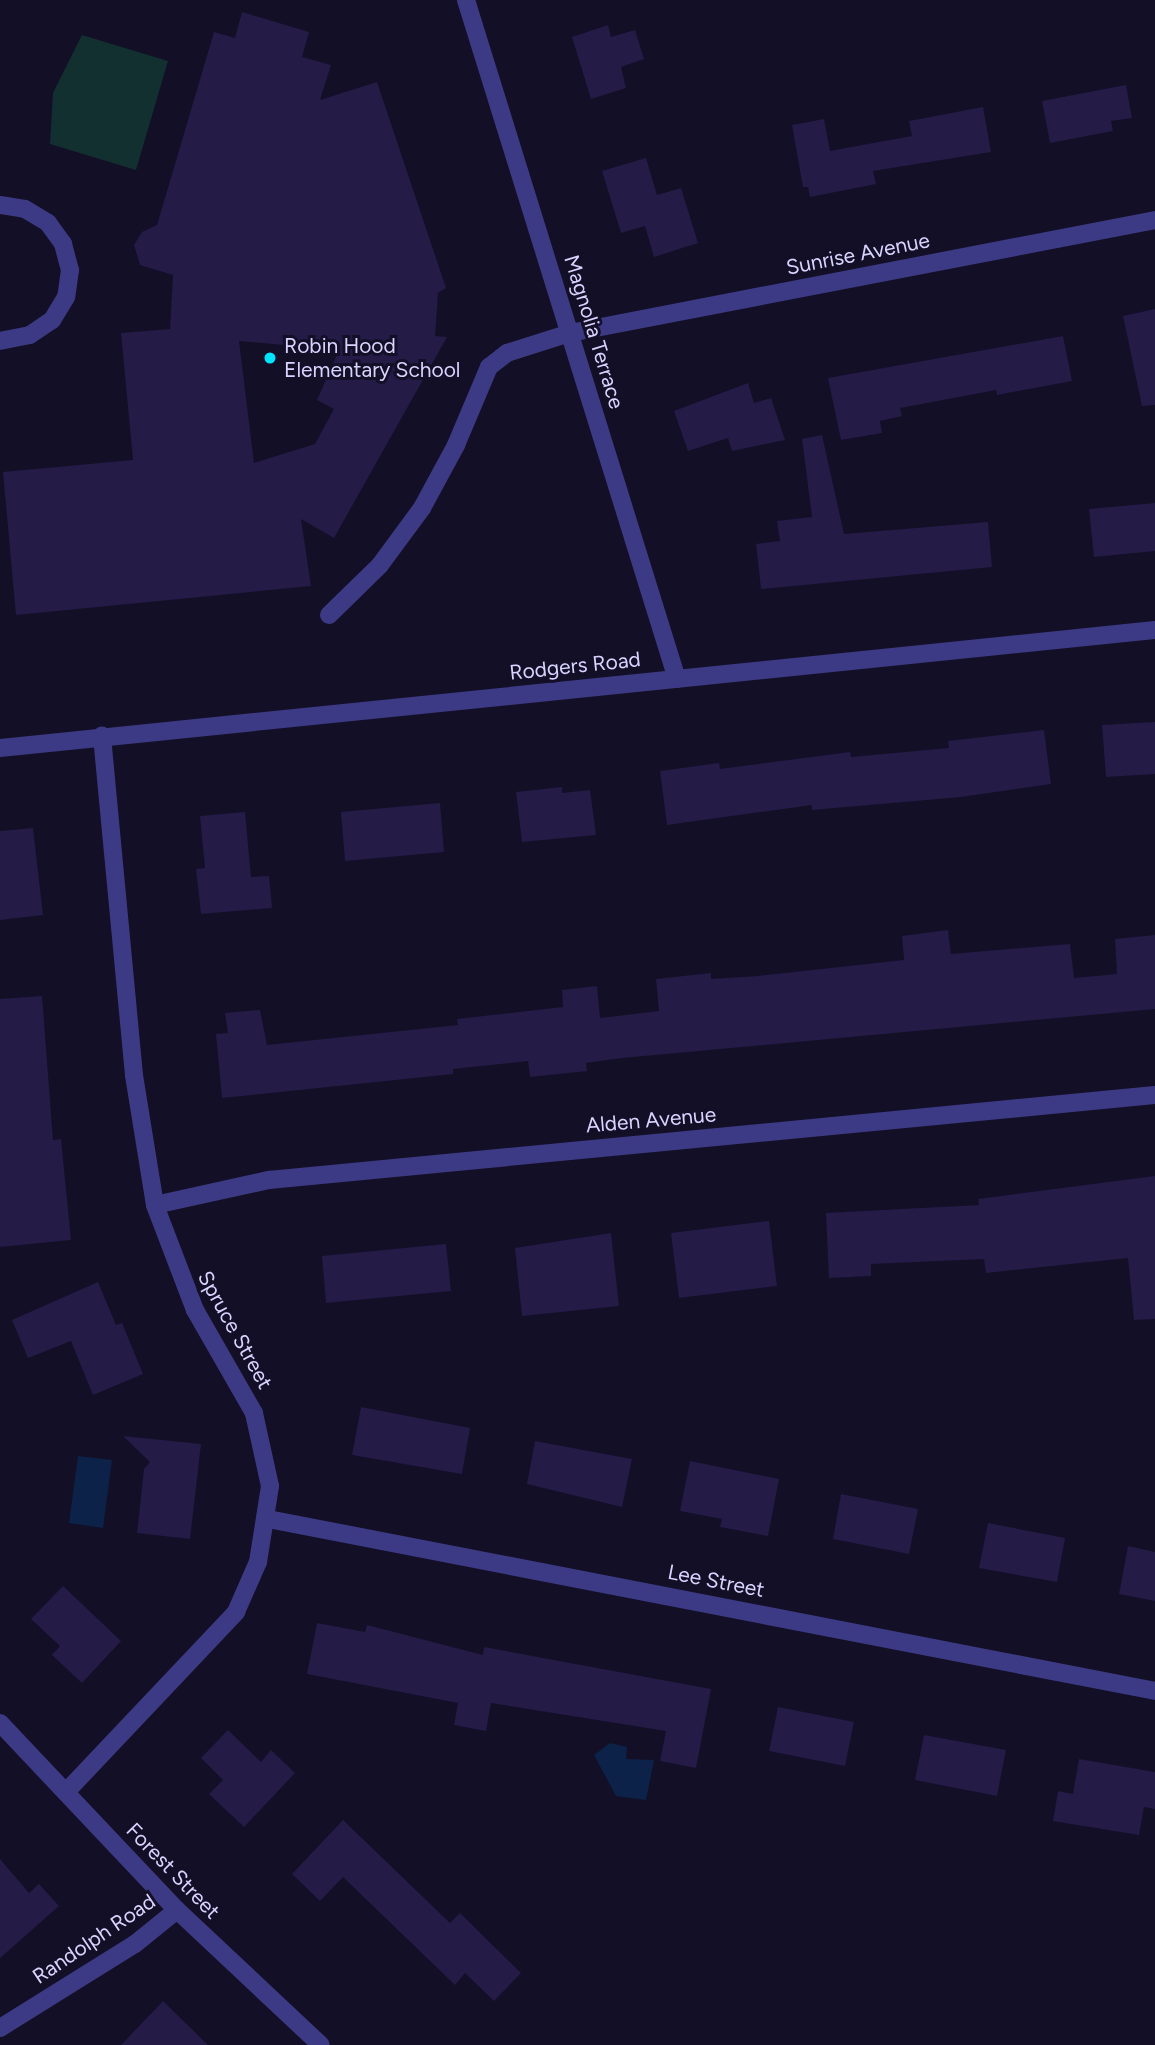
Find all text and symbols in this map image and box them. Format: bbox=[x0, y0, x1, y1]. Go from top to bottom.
street label: Sunrise Avenue bbox=[784, 228, 932, 280]
street label: Magnolia Terrace bbox=[559, 252, 629, 412]
place label: Robin Hood Elementary School bbox=[284, 333, 460, 383]
marker: Robin Hood Elementary School bbox=[262, 350, 278, 366]
street label: Rodgers Road bbox=[508, 647, 642, 685]
street label: Alden Avenue bbox=[585, 1102, 717, 1138]
street label: Spruce Street bbox=[192, 1267, 278, 1393]
street label: Lee Street bbox=[666, 1559, 766, 1603]
street label: Forest Street bbox=[121, 1818, 225, 1924]
street label: Randolph Road bbox=[28, 1889, 160, 1989]

